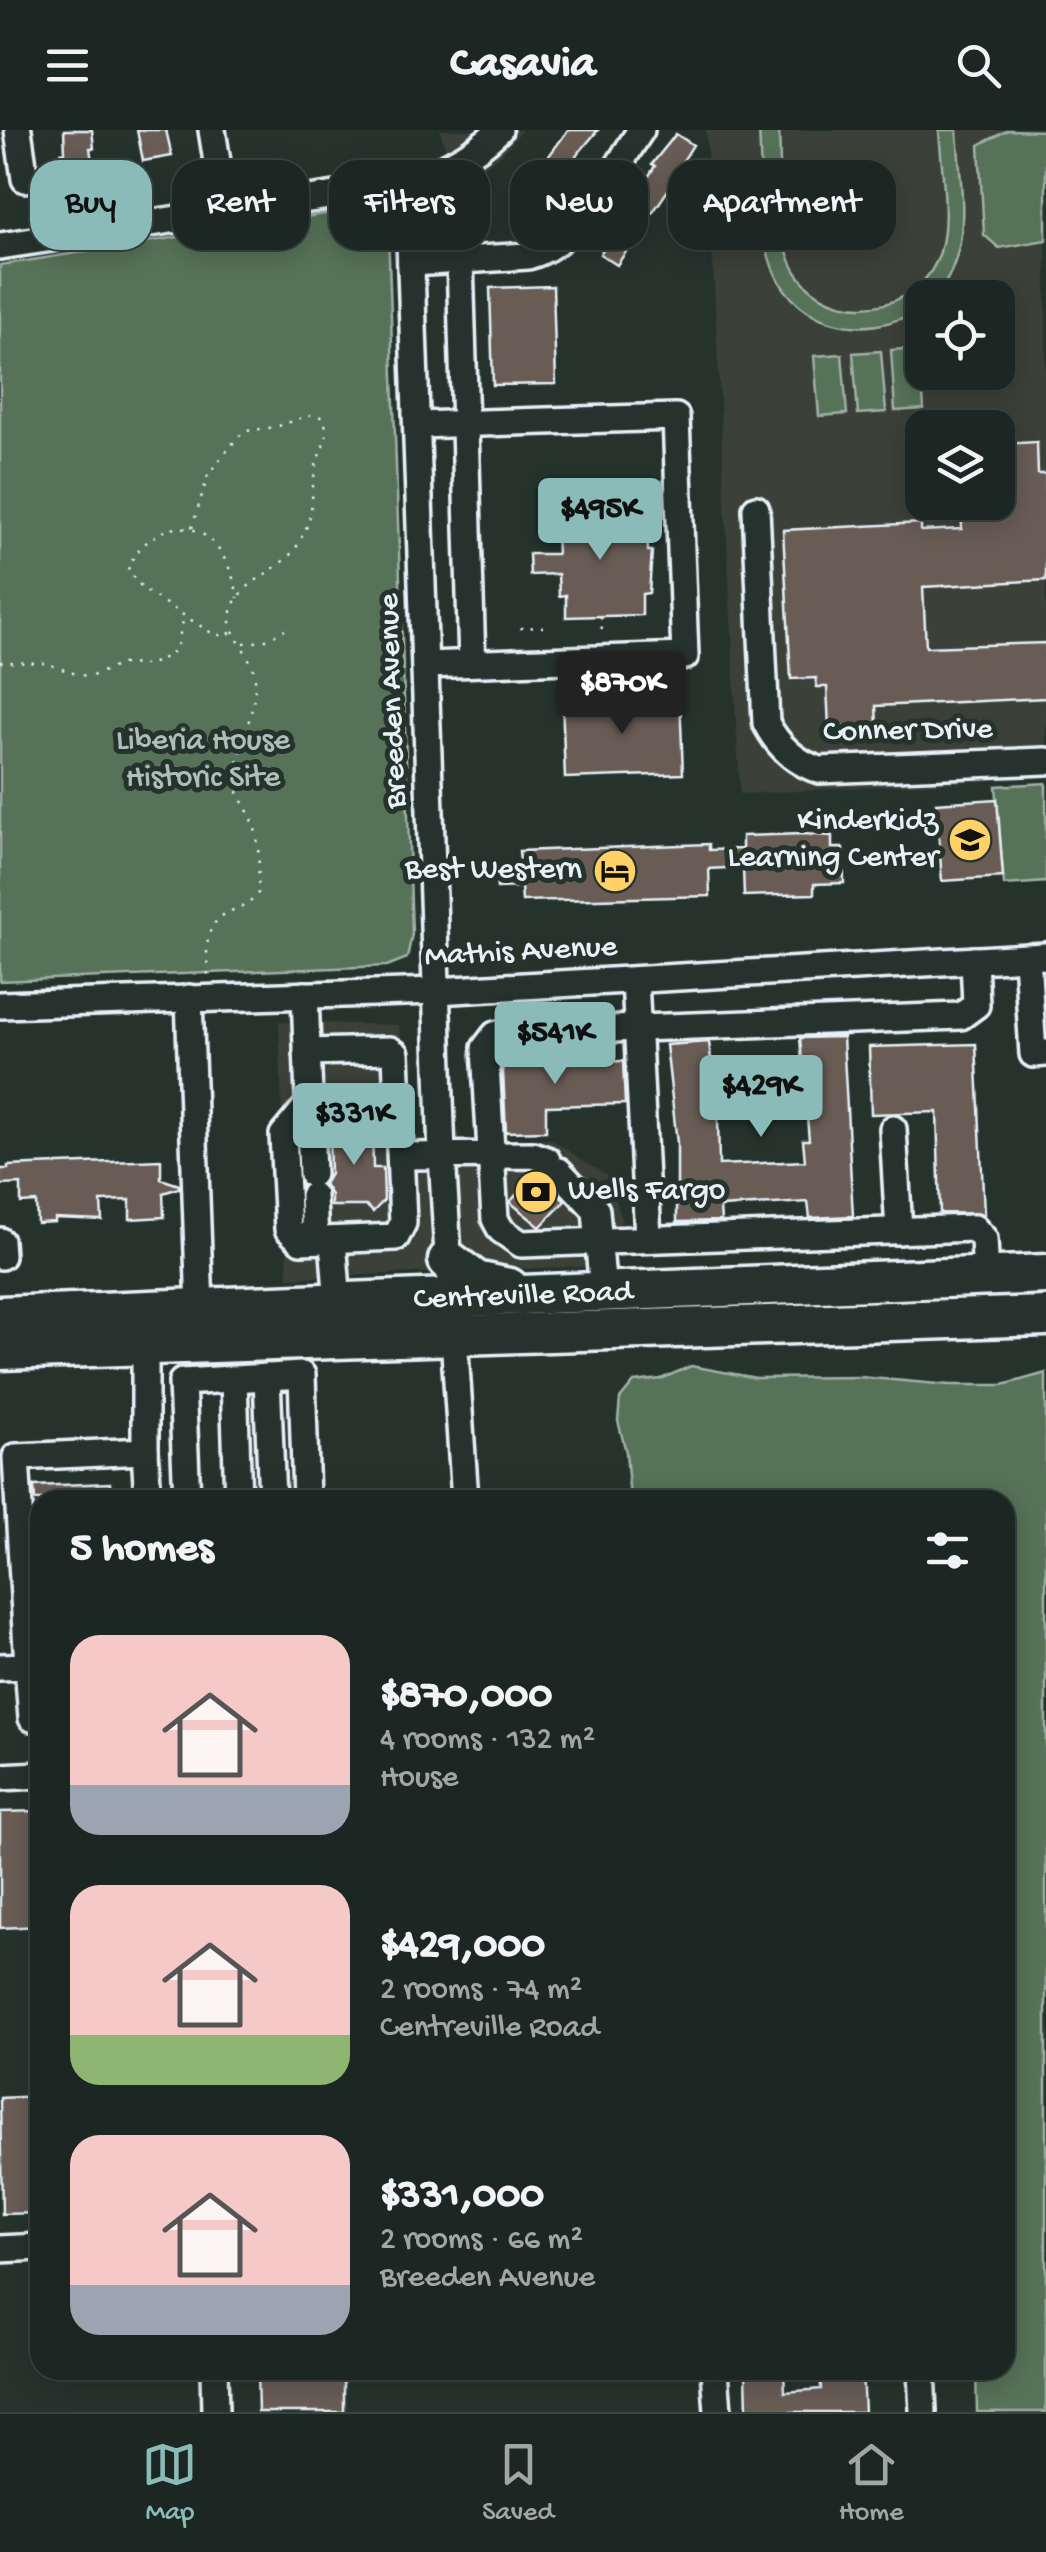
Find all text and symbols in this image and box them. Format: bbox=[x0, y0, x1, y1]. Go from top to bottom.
icon: menu bbox=[40, 38, 95, 93]
icon: search bbox=[951, 38, 1006, 93]
text: Casavia bbox=[450, 39, 596, 92]
chip: Buy bbox=[30, 160, 152, 250]
chip: Rent bbox=[172, 160, 309, 250]
chip: Filters bbox=[329, 160, 490, 250]
chip: New bbox=[510, 160, 648, 250]
chip: Apartment bbox=[668, 160, 896, 250]
map controls bbox=[905, 280, 1015, 520]
button: locate bbox=[905, 280, 1015, 390]
button: layers bbox=[905, 410, 1015, 520]
pin: $495K bbox=[530, 478, 670, 563]
text: $495K bbox=[560, 491, 640, 529]
street label: Breeden Avenue bbox=[371, 592, 417, 810]
pin: $870K bbox=[552, 652, 692, 737]
text: $870K bbox=[580, 665, 664, 703]
street label: Conner Drive bbox=[823, 712, 994, 752]
park label: Liberia House Historic Site bbox=[116, 723, 290, 798]
place label: Kinderkidz Learning Center bbox=[728, 803, 941, 878]
school or university icon: Kinderkidz Learning Center bbox=[947, 817, 993, 863]
hotel icon: Best Western bbox=[592, 848, 638, 894]
place label: Best Western bbox=[404, 852, 582, 890]
street label: Mathis Avenue bbox=[424, 929, 619, 977]
pin: $541K bbox=[485, 1002, 625, 1087]
text: $541K bbox=[517, 1015, 593, 1053]
pin: $429K bbox=[691, 1055, 831, 1140]
text: $429K bbox=[722, 1068, 800, 1106]
pin: $331K bbox=[284, 1083, 424, 1168]
text: $331K bbox=[315, 1096, 393, 1134]
bank icon: Wells Fargo bbox=[513, 1169, 559, 1215]
place label: Wells Fargo bbox=[568, 1173, 725, 1211]
street label: Centreville Road bbox=[413, 1274, 635, 1320]
icon: filters bbox=[920, 1523, 975, 1578]
text: 5 homes bbox=[70, 1526, 213, 1575]
text: $870,000 bbox=[380, 1673, 552, 1722]
icon: home bbox=[150, 1675, 270, 1795]
text: 4 rooms · 132 m² bbox=[380, 1722, 595, 1760]
text: House bbox=[380, 1760, 458, 1798]
text: $429,000 bbox=[380, 1923, 545, 1972]
icon: home bbox=[150, 1925, 270, 2045]
text: 2 rooms · 74 m² bbox=[380, 1972, 582, 2010]
text: Centreville Road bbox=[380, 2010, 599, 2048]
text: $331,000 bbox=[380, 2173, 544, 2222]
icon: home bbox=[150, 2175, 270, 2295]
text: 2 rooms · 66 m² bbox=[380, 2222, 583, 2260]
text: Breeden Avenue bbox=[380, 2260, 595, 2298]
tab: Map bbox=[142, 2437, 197, 2530]
tab: Saved bbox=[482, 2437, 554, 2530]
tab: Home bbox=[839, 2437, 904, 2530]

